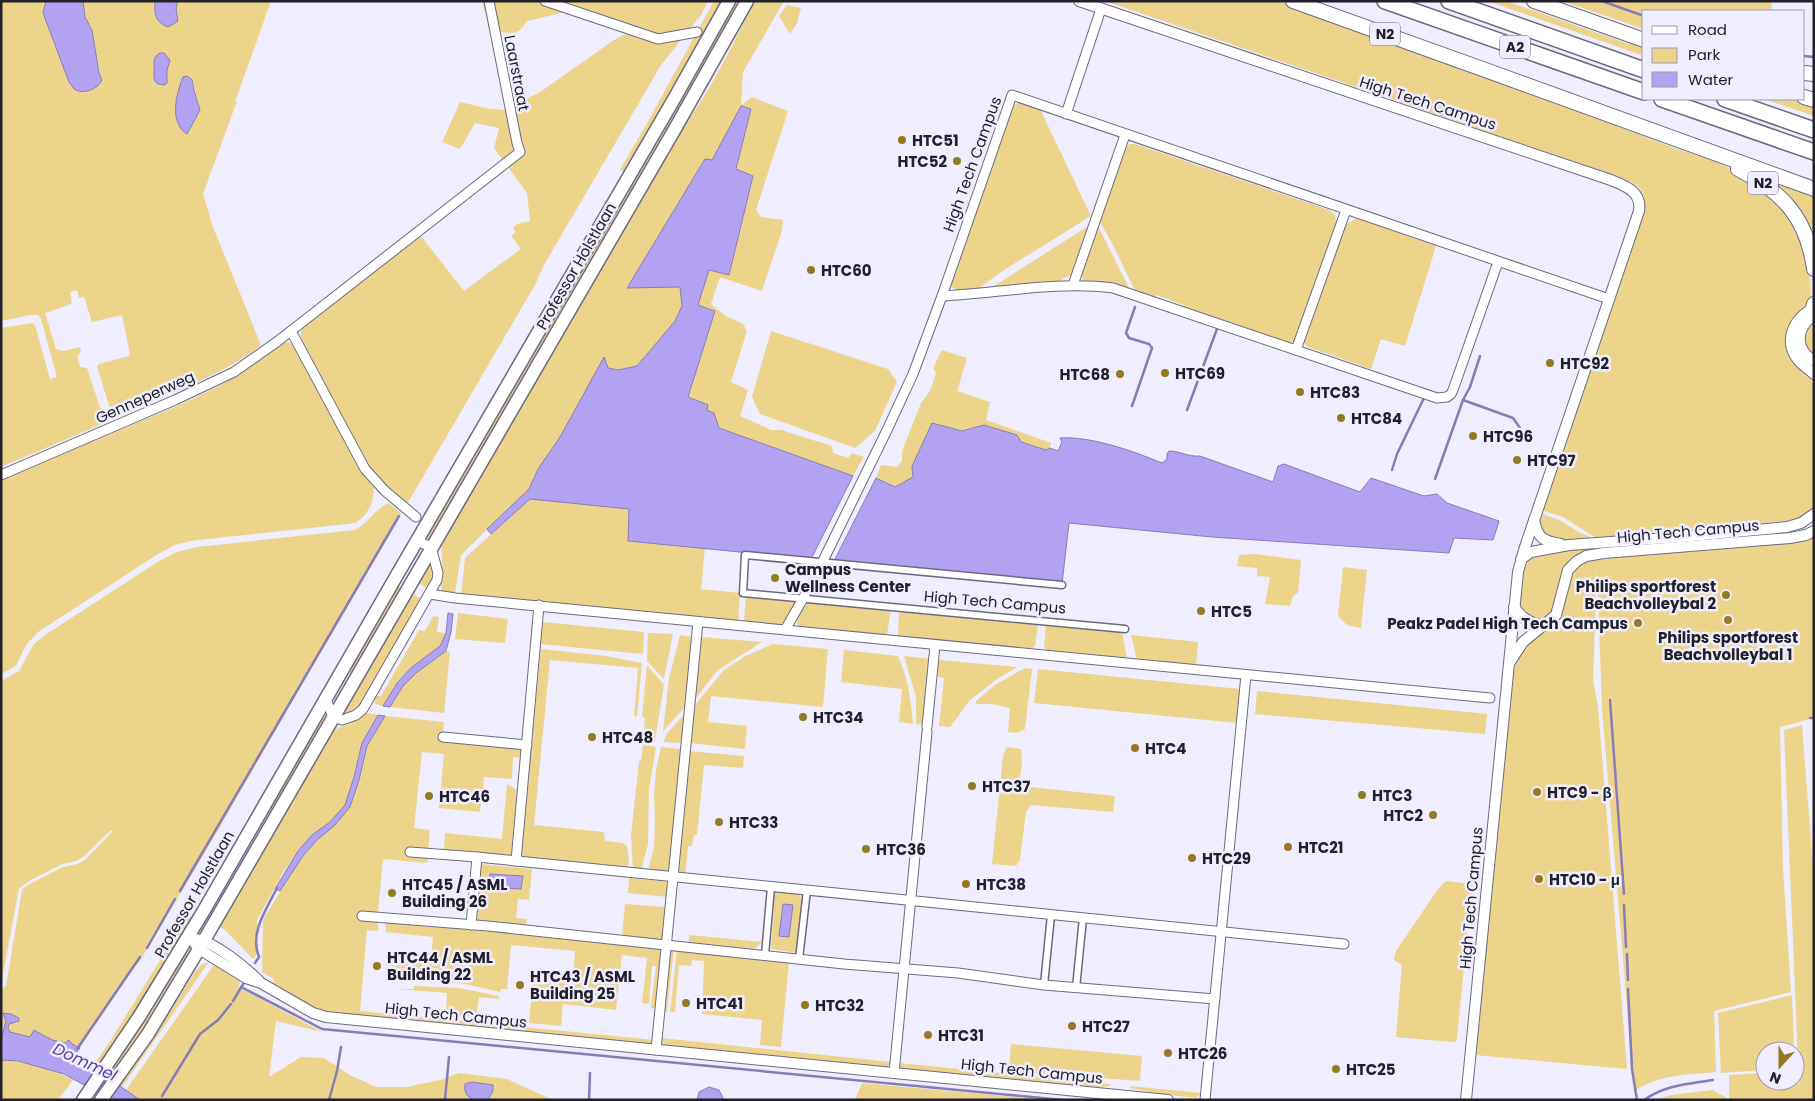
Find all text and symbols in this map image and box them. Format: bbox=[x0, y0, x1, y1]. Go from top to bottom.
legend bbox=[1642, 10, 1805, 100]
text: Road bbox=[1688, 19, 1727, 40]
road number: N2 bbox=[1370, 22, 1400, 46]
street label: Laarstraat bbox=[499, 33, 535, 113]
road number: A2 bbox=[1500, 36, 1530, 58]
text: Park bbox=[1688, 44, 1720, 65]
text: Water bbox=[1688, 69, 1734, 90]
street label: High Tech Campus bbox=[1357, 71, 1499, 135]
street label: High Tech Campus bbox=[938, 93, 1006, 235]
place label: HTC51 bbox=[912, 130, 959, 151]
marker: HTC51 bbox=[896, 134, 908, 146]
place label: HTC52 bbox=[897, 151, 947, 172]
marker: HTC52 bbox=[951, 155, 963, 167]
road number: N2 bbox=[1748, 172, 1778, 194]
street label: Professor Holstlaan bbox=[531, 199, 621, 333]
place label: HTC60 bbox=[821, 260, 872, 281]
marker: HTC60 bbox=[805, 264, 817, 276]
place label: HTC92 bbox=[1560, 353, 1609, 374]
marker: HTC92 bbox=[1544, 357, 1556, 369]
place label: HTC69 bbox=[1175, 363, 1225, 384]
place label: HTC68 bbox=[1059, 364, 1110, 385]
street label: Genneperweg bbox=[92, 366, 198, 428]
marker: HTC69 bbox=[1159, 367, 1171, 379]
marker: HTC68 bbox=[1114, 368, 1126, 380]
place label: HTC83 bbox=[1310, 382, 1360, 403]
marker: HTC83 bbox=[1294, 386, 1306, 398]
place label: HTC84 bbox=[1351, 408, 1402, 429]
marker: HTC84 bbox=[1335, 412, 1347, 424]
place label: HTC96 bbox=[1483, 426, 1533, 447]
marker: HTC96 bbox=[1467, 430, 1479, 442]
place label: HTC97 bbox=[1527, 450, 1576, 471]
marker: HTC97 bbox=[1511, 454, 1523, 466]
street label: High Tech Campus bbox=[1616, 514, 1760, 548]
place label: Campus Wellness Center bbox=[785, 559, 911, 597]
marker: Campus Wellness Center bbox=[769, 572, 781, 584]
place label: Philips sportforest Beachvolleybal 2 bbox=[1576, 576, 1716, 614]
street label: High Tech Campus bbox=[923, 585, 1067, 619]
marker: Philips sportforest Beachvolleybal 2 bbox=[1720, 589, 1732, 601]
place label: HTC5 bbox=[1211, 601, 1252, 622]
marker: HTC5 bbox=[1195, 605, 1207, 617]
place label: Peakz Padel High Tech Campus bbox=[1387, 613, 1628, 634]
marker: Philips sportforest Beachvolleybal 1 bbox=[1722, 614, 1734, 626]
marker: Peakz Padel High Tech Campus bbox=[1632, 617, 1644, 629]
place label: Philips sportforest Beachvolleybal 1 bbox=[1658, 627, 1798, 665]
place label: HTC34 bbox=[813, 707, 864, 728]
marker: HTC34 bbox=[797, 711, 809, 723]
place label: HTC48 bbox=[602, 727, 653, 748]
marker: HTC48 bbox=[586, 731, 598, 743]
place label: HTC4 bbox=[1145, 738, 1186, 759]
marker: HTC4 bbox=[1129, 742, 1141, 754]
place label: HTC37 bbox=[982, 776, 1030, 797]
marker: HTC37 bbox=[966, 780, 978, 792]
place label: HTC9 - β bbox=[1547, 782, 1612, 803]
place label: HTC3 bbox=[1372, 785, 1412, 806]
place label: HTC46 bbox=[439, 786, 490, 807]
marker: HTC9 - β bbox=[1531, 786, 1543, 798]
marker: HTC3 bbox=[1356, 789, 1368, 801]
marker: HTC46 bbox=[423, 790, 435, 802]
place label: HTC2 bbox=[1383, 805, 1423, 826]
marker: HTC2 bbox=[1427, 809, 1439, 821]
place label: HTC33 bbox=[729, 812, 778, 833]
marker: HTC33 bbox=[713, 816, 725, 828]
street label: High Tech Campus bbox=[1454, 826, 1488, 970]
street label: Professor Holstlaan bbox=[149, 827, 239, 961]
place label: HTC21 bbox=[1298, 837, 1343, 858]
place label: HTC36 bbox=[876, 839, 926, 860]
marker: HTC21 bbox=[1282, 841, 1294, 853]
marker: HTC36 bbox=[860, 843, 872, 855]
place label: HTC29 bbox=[1202, 848, 1251, 869]
marker: HTC29 bbox=[1186, 852, 1198, 864]
place label: HTC10 - μ bbox=[1549, 869, 1620, 890]
marker: HTC10 - μ bbox=[1533, 873, 1545, 885]
place label: HTC45 / ASML Building 26 bbox=[402, 874, 508, 912]
place label: HTC38 bbox=[976, 874, 1026, 895]
marker: HTC38 bbox=[960, 878, 972, 890]
marker: HTC45 / ASML Building 26 bbox=[386, 887, 398, 899]
place label: HTC44 / ASML Building 22 bbox=[387, 947, 493, 985]
marker: HTC44 / ASML Building 22 bbox=[371, 960, 383, 972]
place label: HTC43 / ASML Building 25 bbox=[530, 966, 635, 1004]
marker: HTC43 / ASML Building 25 bbox=[514, 979, 526, 991]
place label: HTC41 bbox=[696, 993, 743, 1014]
place label: HTC32 bbox=[815, 995, 864, 1016]
street label: High Tech Campus bbox=[384, 997, 528, 1033]
marker: HTC41 bbox=[680, 997, 692, 1009]
marker: HTC32 bbox=[799, 999, 811, 1011]
place label: HTC27 bbox=[1082, 1016, 1130, 1037]
marker: HTC27 bbox=[1066, 1020, 1078, 1032]
place label: HTC31 bbox=[938, 1025, 984, 1046]
marker: HTC31 bbox=[922, 1029, 934, 1041]
water label: Dommel bbox=[49, 1037, 121, 1087]
north arrow bbox=[1755, 1041, 1805, 1091]
place label: HTC26 bbox=[1178, 1043, 1227, 1064]
marker: HTC26 bbox=[1162, 1047, 1174, 1059]
street label: High Tech Campus bbox=[960, 1053, 1104, 1089]
place label: HTC25 bbox=[1346, 1059, 1396, 1080]
marker: HTC25 bbox=[1330, 1063, 1342, 1075]
text: N bbox=[1767, 1067, 1784, 1089]

